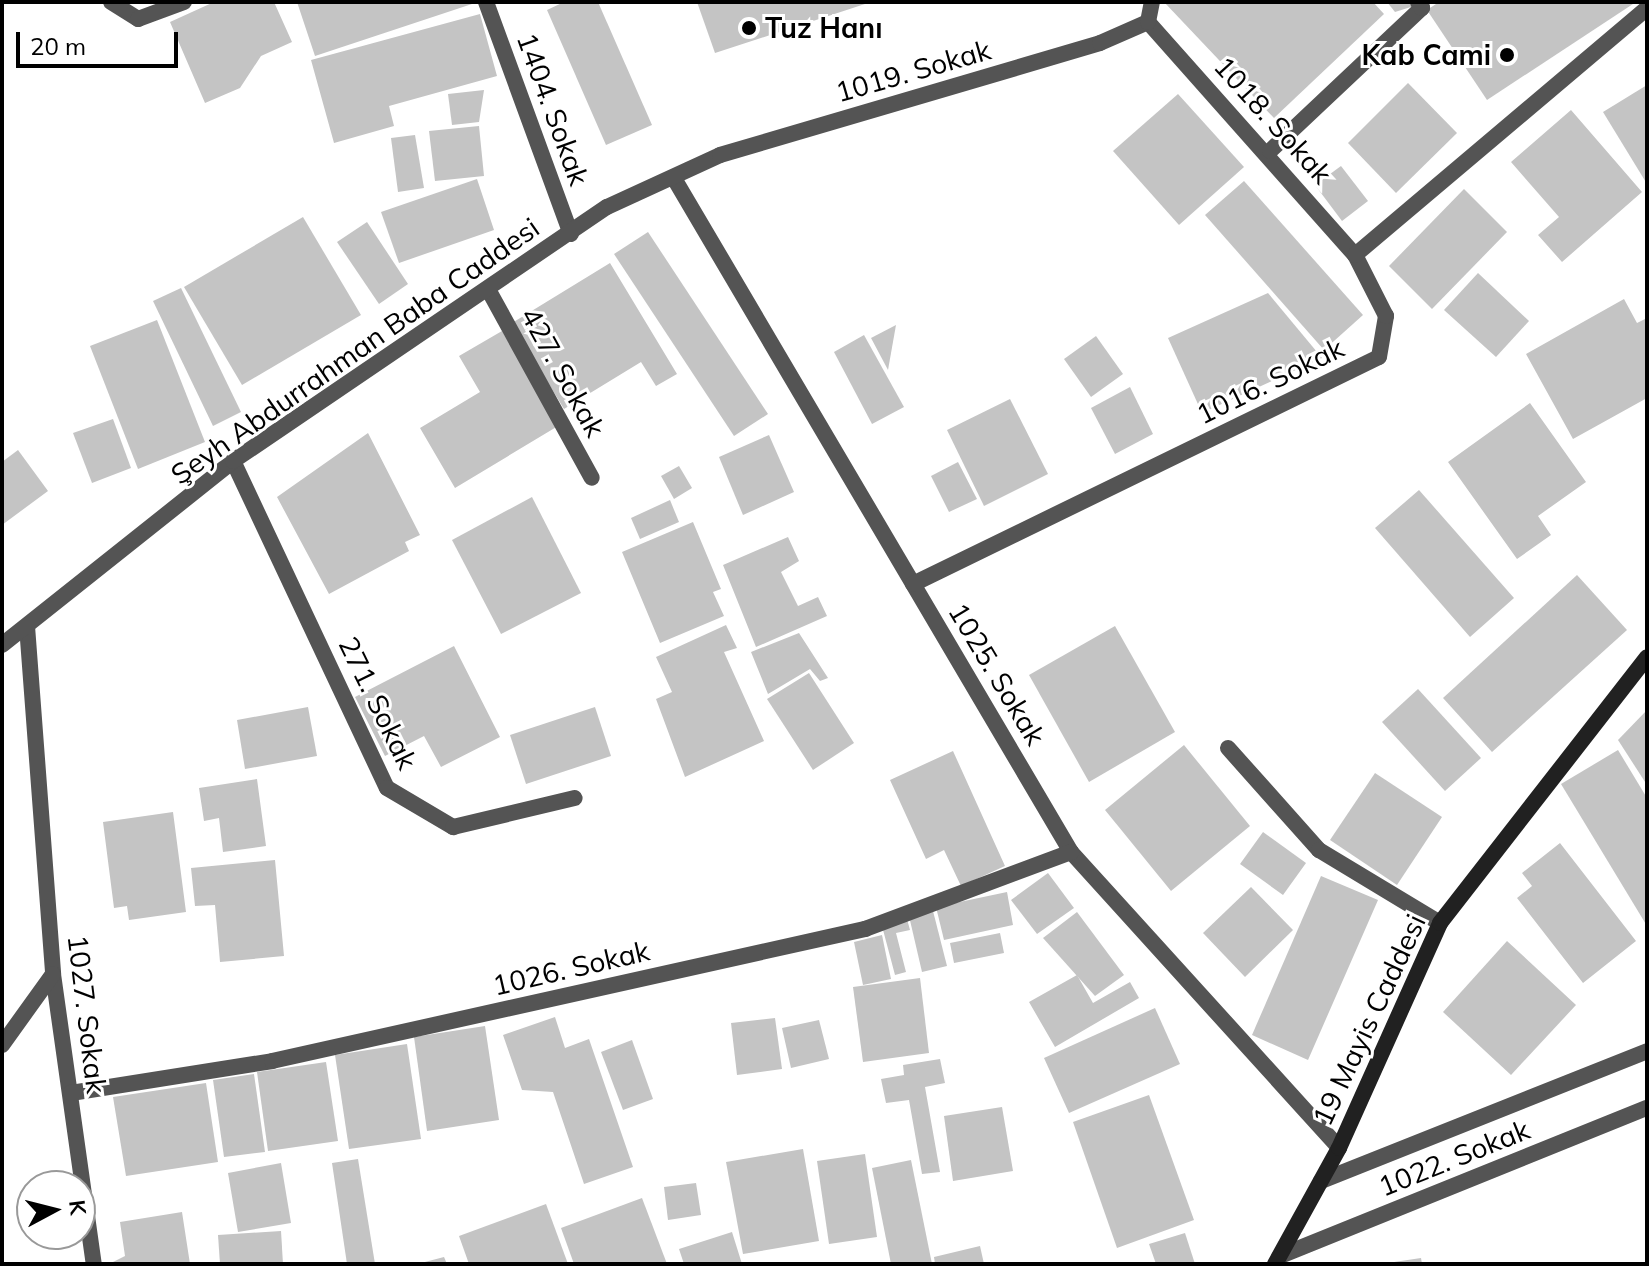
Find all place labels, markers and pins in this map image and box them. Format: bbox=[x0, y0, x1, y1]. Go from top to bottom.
place label: Tuz Hanı bbox=[765, 11, 883, 45]
marker: Tuz Hanı bbox=[740, 19, 758, 37]
place label: Kab Cami bbox=[1361, 38, 1491, 72]
marker: Kab Cami bbox=[1498, 46, 1516, 64]

